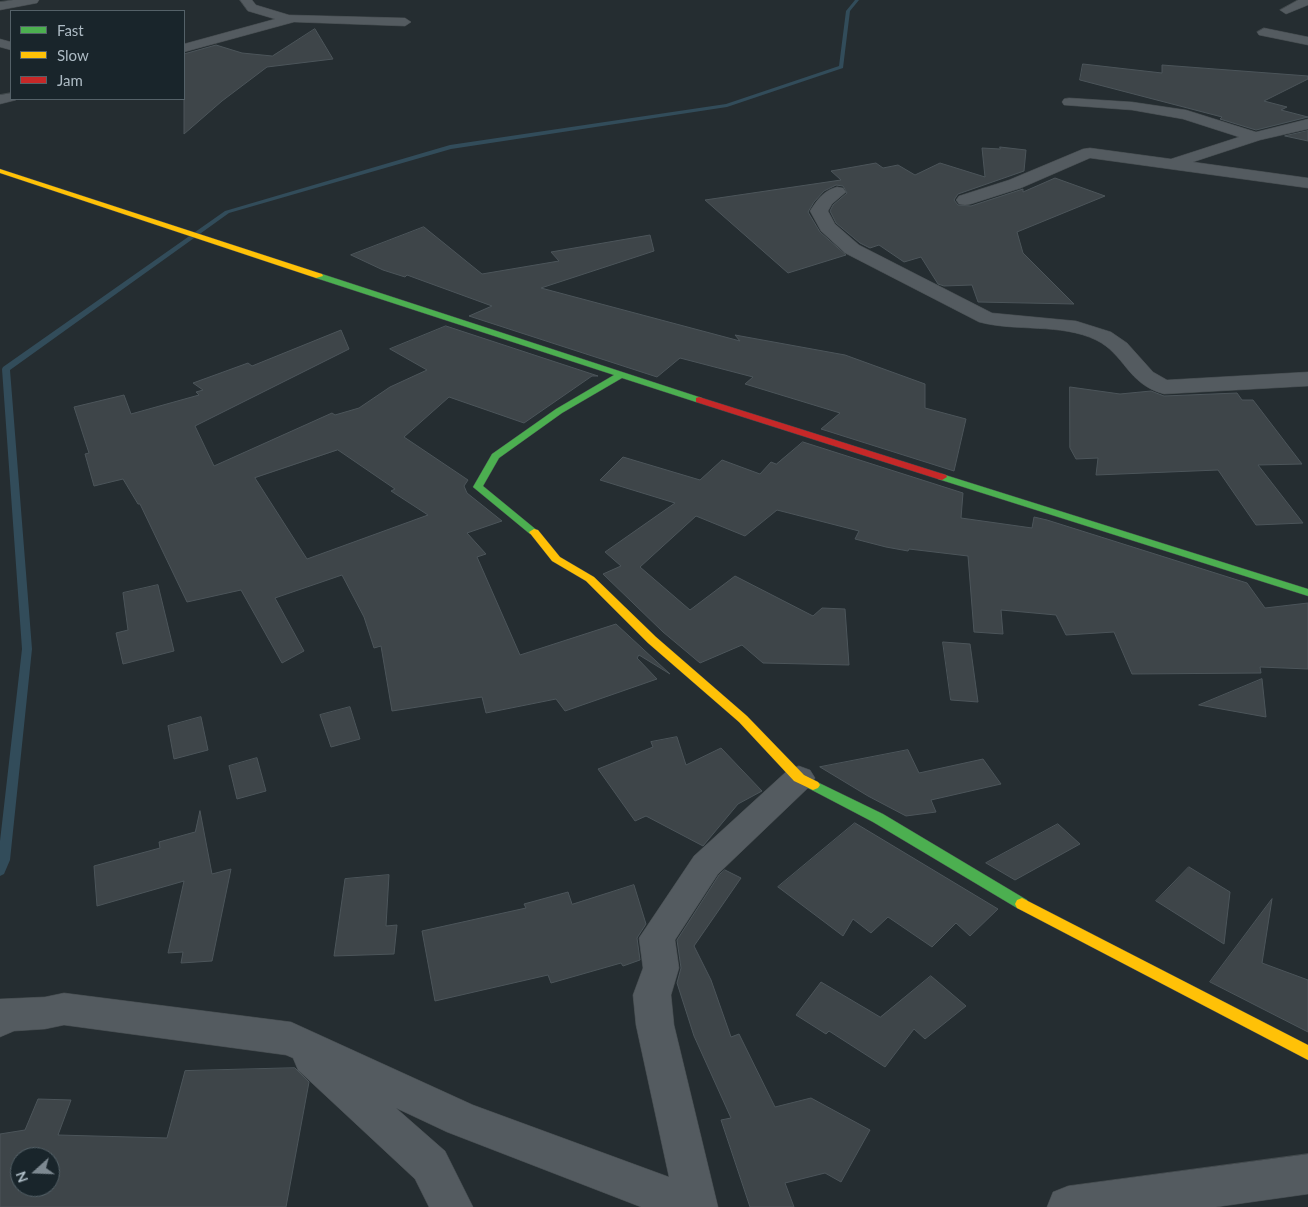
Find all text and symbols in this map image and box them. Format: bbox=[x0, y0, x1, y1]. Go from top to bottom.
legend bbox=[10, 10, 185, 100]
text: Fast bbox=[57, 21, 84, 39]
text: Slow bbox=[57, 46, 89, 64]
text: Jam bbox=[57, 71, 83, 89]
north arrow bbox=[10, 1147, 60, 1197]
text: N bbox=[12, 1169, 31, 1185]

